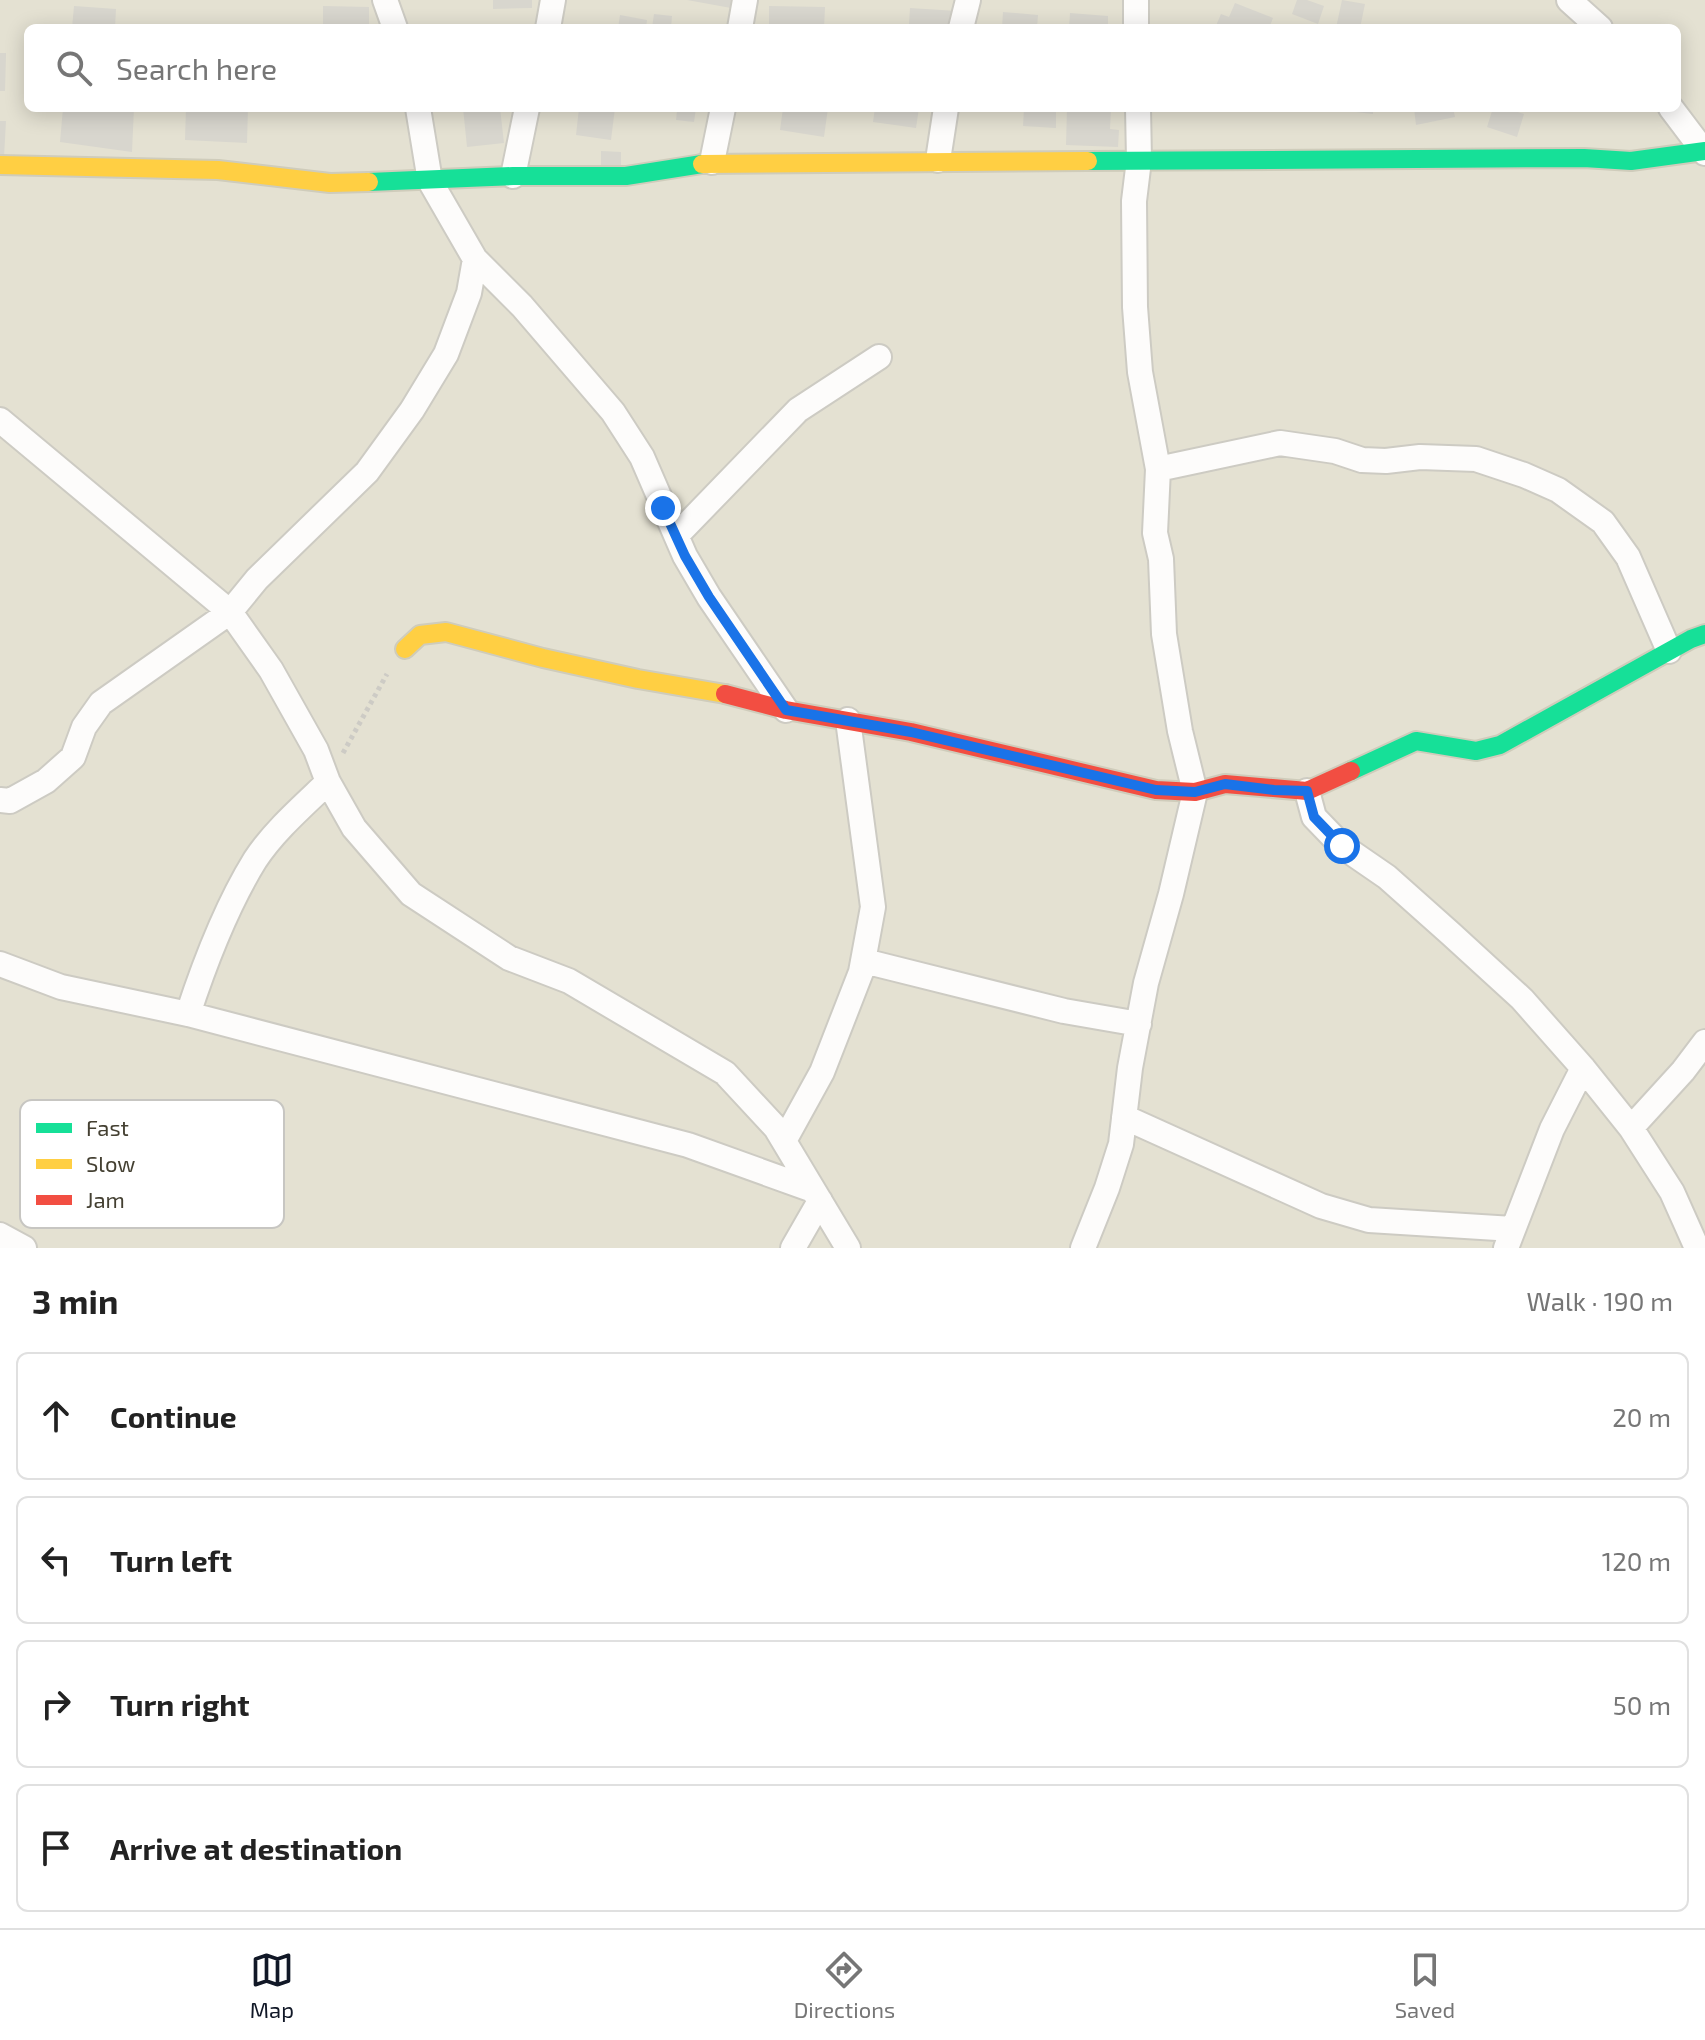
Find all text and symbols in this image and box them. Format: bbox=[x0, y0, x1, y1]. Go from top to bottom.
search box bbox=[24, 24, 1681, 112]
icon: search bbox=[52, 46, 96, 90]
text: Search here bbox=[116, 50, 277, 86]
route end bbox=[645, 490, 681, 526]
route start bbox=[1324, 828, 1360, 864]
legend bbox=[20, 1100, 284, 1228]
text: Fast bbox=[86, 1114, 129, 1140]
text: Slow bbox=[86, 1150, 135, 1176]
text: Jam bbox=[86, 1186, 125, 1212]
text: 3 min bbox=[32, 1280, 118, 1321]
text: Walk · 190 m bbox=[1526, 1285, 1673, 1316]
icon: ahead bbox=[34, 1394, 78, 1438]
text: Continue bbox=[110, 1398, 237, 1434]
text: 20 m bbox=[1612, 1401, 1671, 1432]
icon: left bbox=[34, 1538, 78, 1582]
text: Turn left bbox=[110, 1542, 232, 1578]
text: 120 m bbox=[1602, 1545, 1671, 1576]
icon: right bbox=[34, 1682, 78, 1726]
text: Turn right bbox=[110, 1686, 250, 1722]
text: 50 m bbox=[1613, 1689, 1671, 1720]
icon: arrive bbox=[34, 1826, 78, 1870]
text: Arrive at destination bbox=[110, 1830, 402, 1866]
tab: Map bbox=[250, 1948, 294, 2022]
tab: Directions bbox=[794, 1948, 895, 2022]
tab: Saved bbox=[1395, 1948, 1455, 2022]

